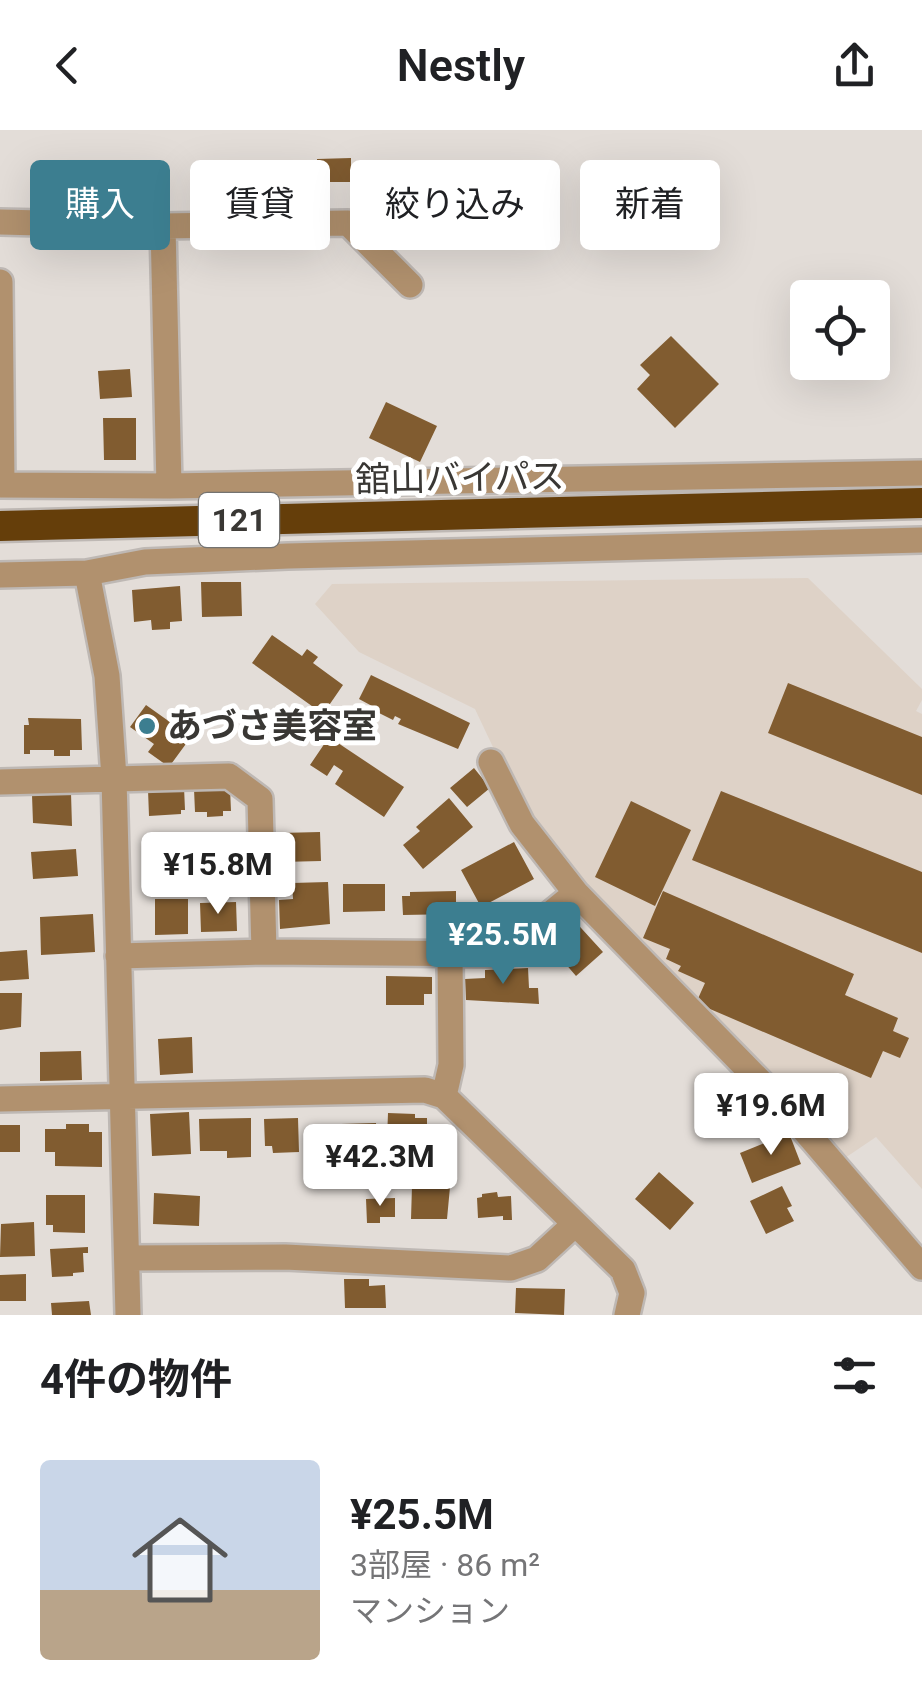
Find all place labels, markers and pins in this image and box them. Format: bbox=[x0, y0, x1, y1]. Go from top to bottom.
place label: あづさ美容室 bbox=[167, 706, 377, 747]
marker: あづさ美容室 bbox=[136, 715, 158, 737]
pin: ¥15.8M bbox=[137, 832, 299, 917]
pin: ¥25.5M bbox=[422, 902, 584, 987]
pin: ¥19.6M bbox=[690, 1073, 852, 1158]
pin: ¥42.3M bbox=[299, 1124, 461, 1209]

